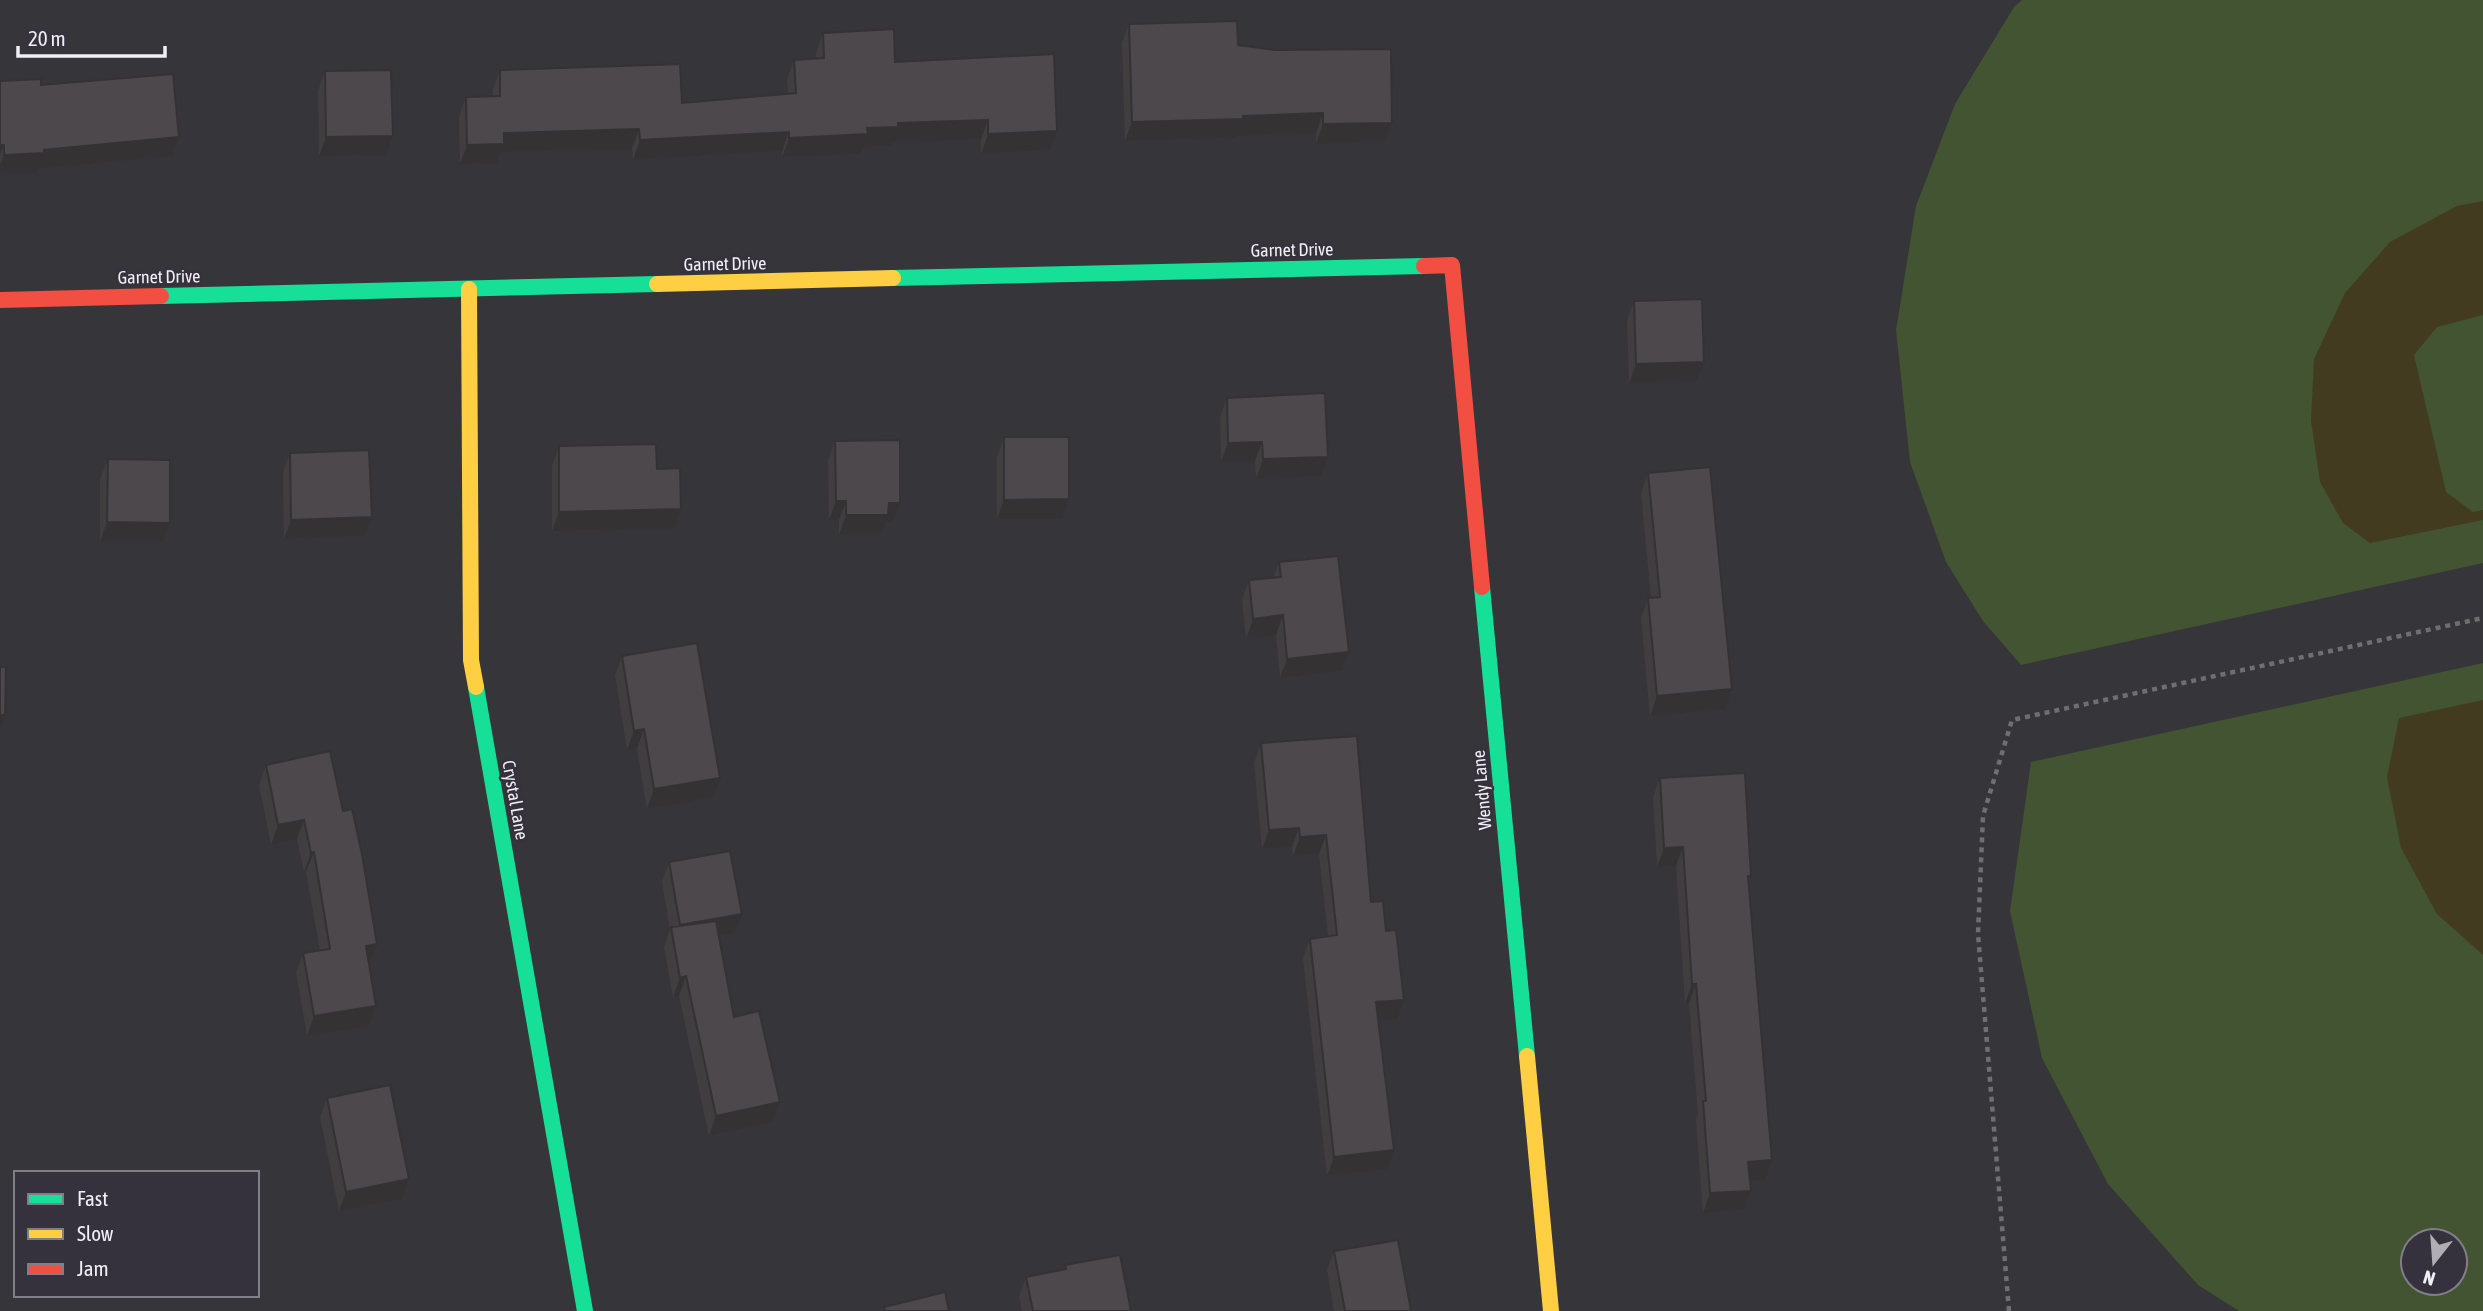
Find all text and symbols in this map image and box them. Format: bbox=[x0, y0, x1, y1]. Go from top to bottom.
scale bar bbox=[18, 14, 164, 58]
text: 20 m bbox=[28, 26, 66, 50]
street label: Garnet Drive bbox=[1250, 238, 1334, 261]
street label: Garnet Drive bbox=[683, 252, 767, 275]
street label: Garnet Drive bbox=[117, 265, 201, 288]
street label: Wendy Lane bbox=[1468, 749, 1495, 831]
street label: Crystal Lane bbox=[498, 759, 533, 841]
legend bbox=[14, 1171, 259, 1297]
text: Fast bbox=[77, 1186, 108, 1210]
text: Slow bbox=[77, 1221, 114, 1245]
north arrow bbox=[2399, 1227, 2469, 1297]
text: Jam bbox=[77, 1256, 109, 1280]
text: N bbox=[2420, 1266, 2438, 1290]

